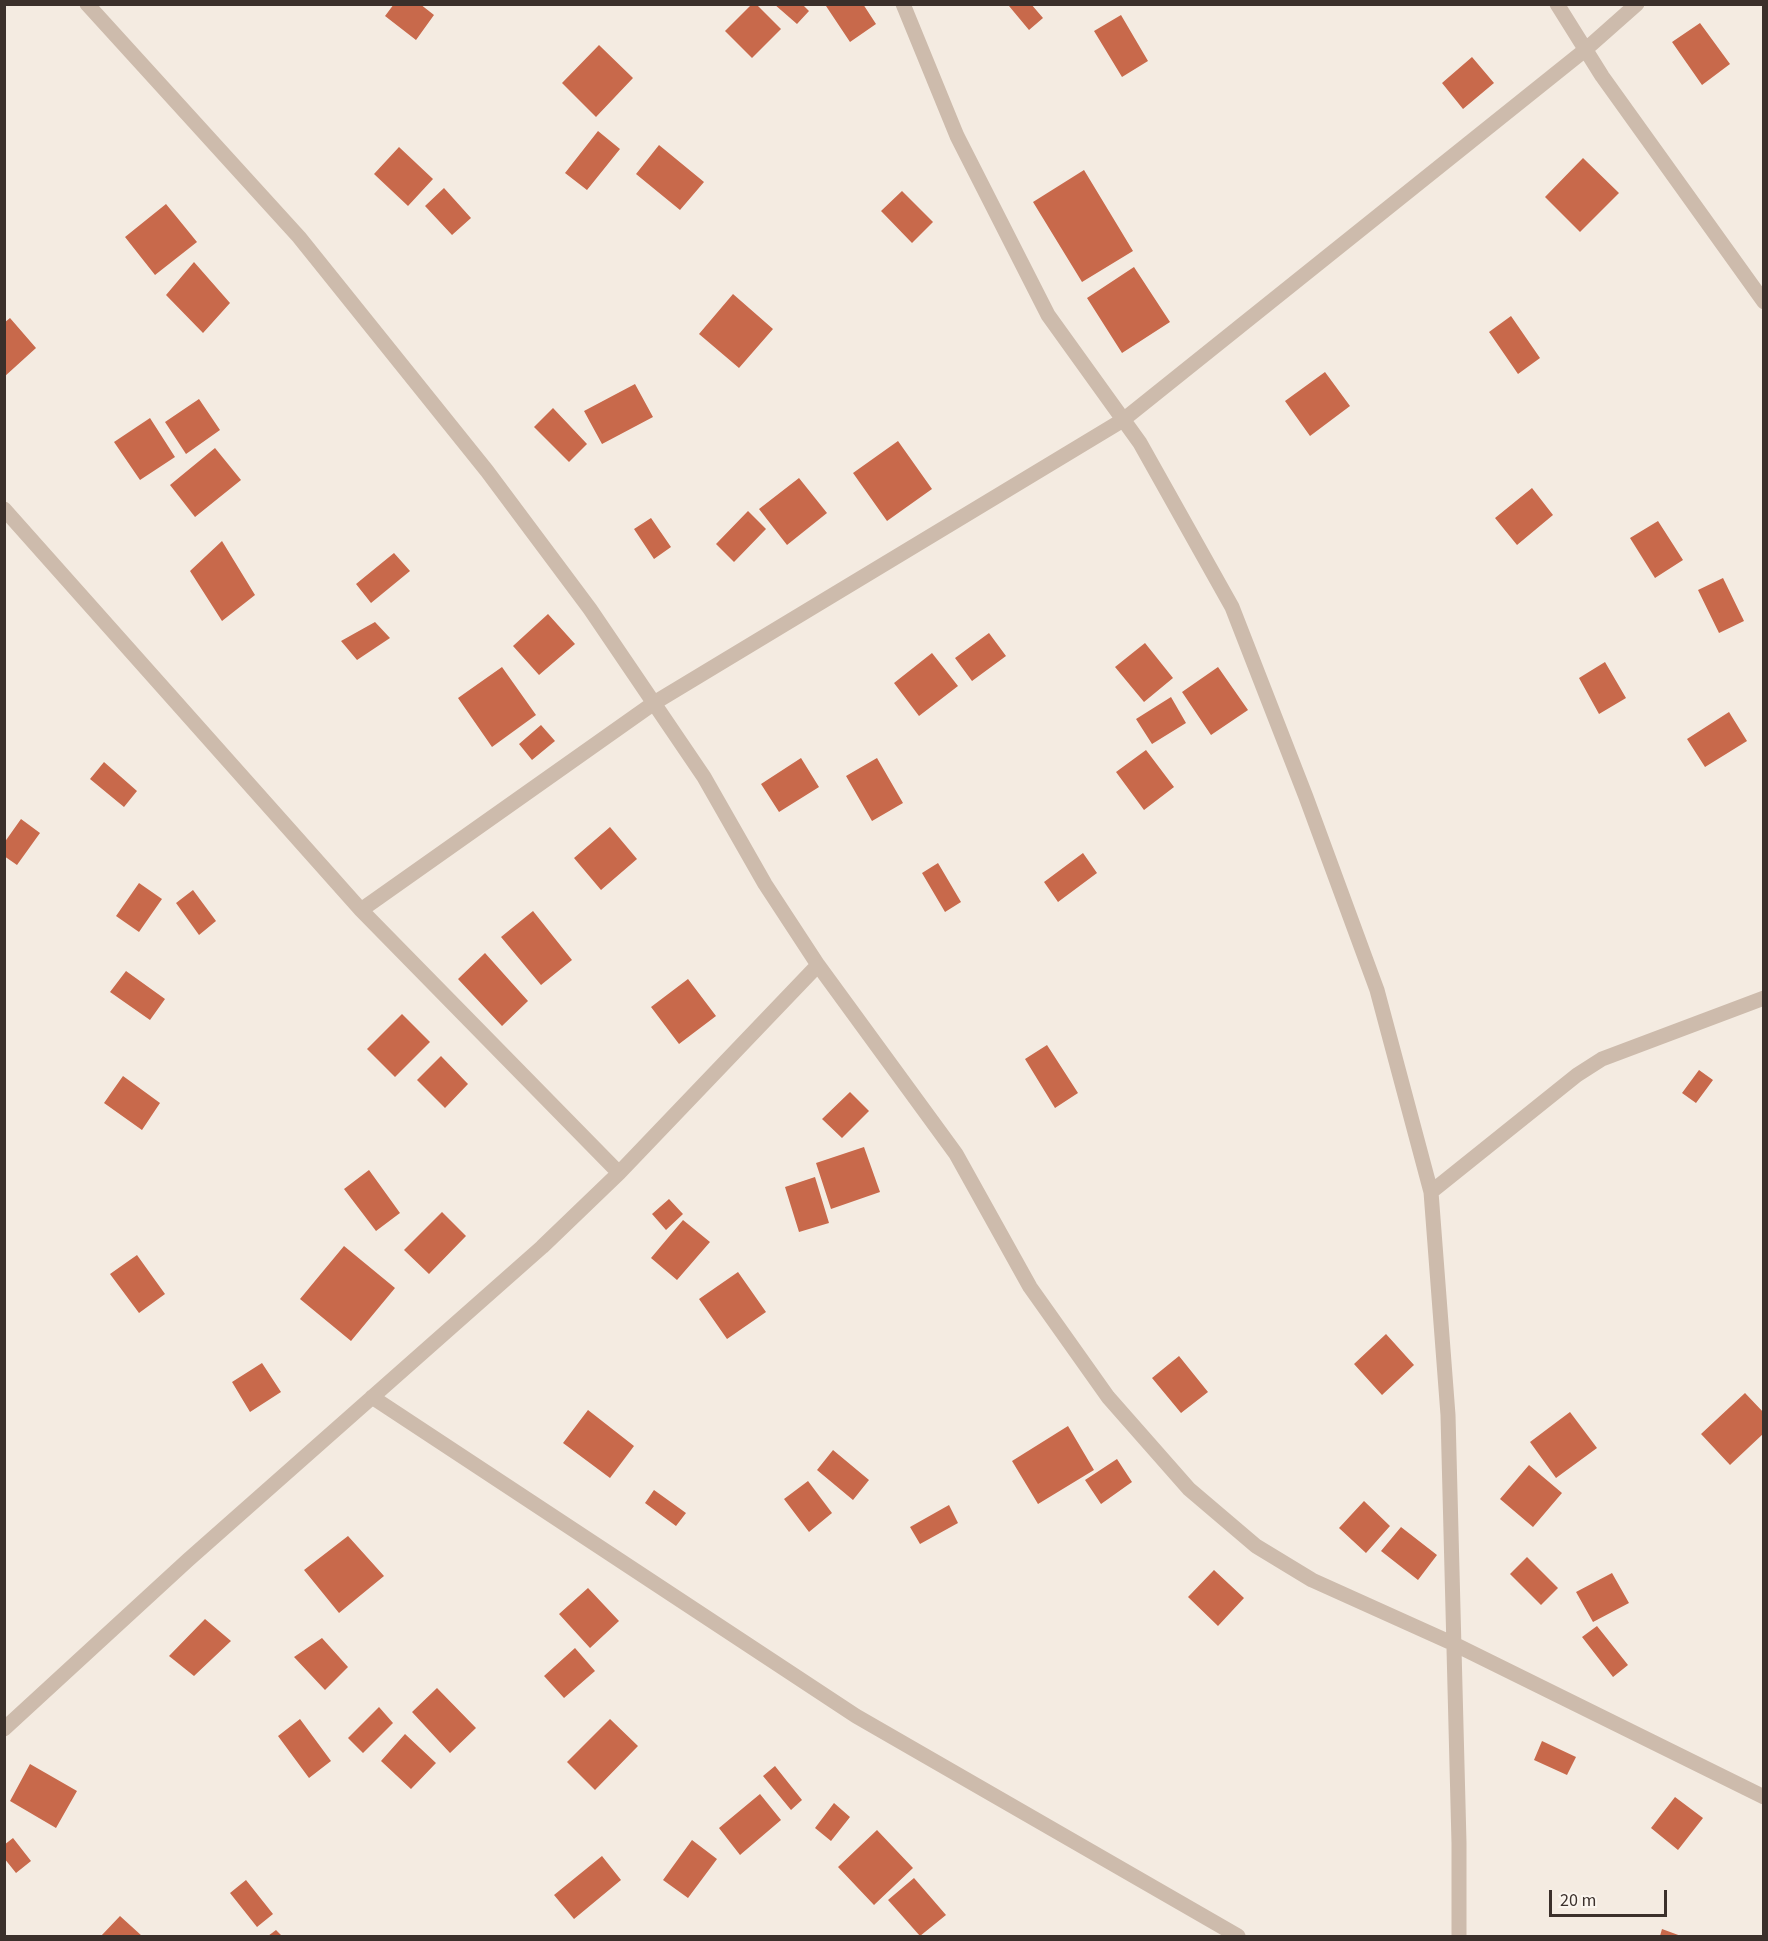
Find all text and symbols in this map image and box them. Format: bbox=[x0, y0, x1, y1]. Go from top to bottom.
scale bar bbox=[1552, 1878, 1670, 1916]
text: 20 m bbox=[1560, 1888, 1596, 1913]

